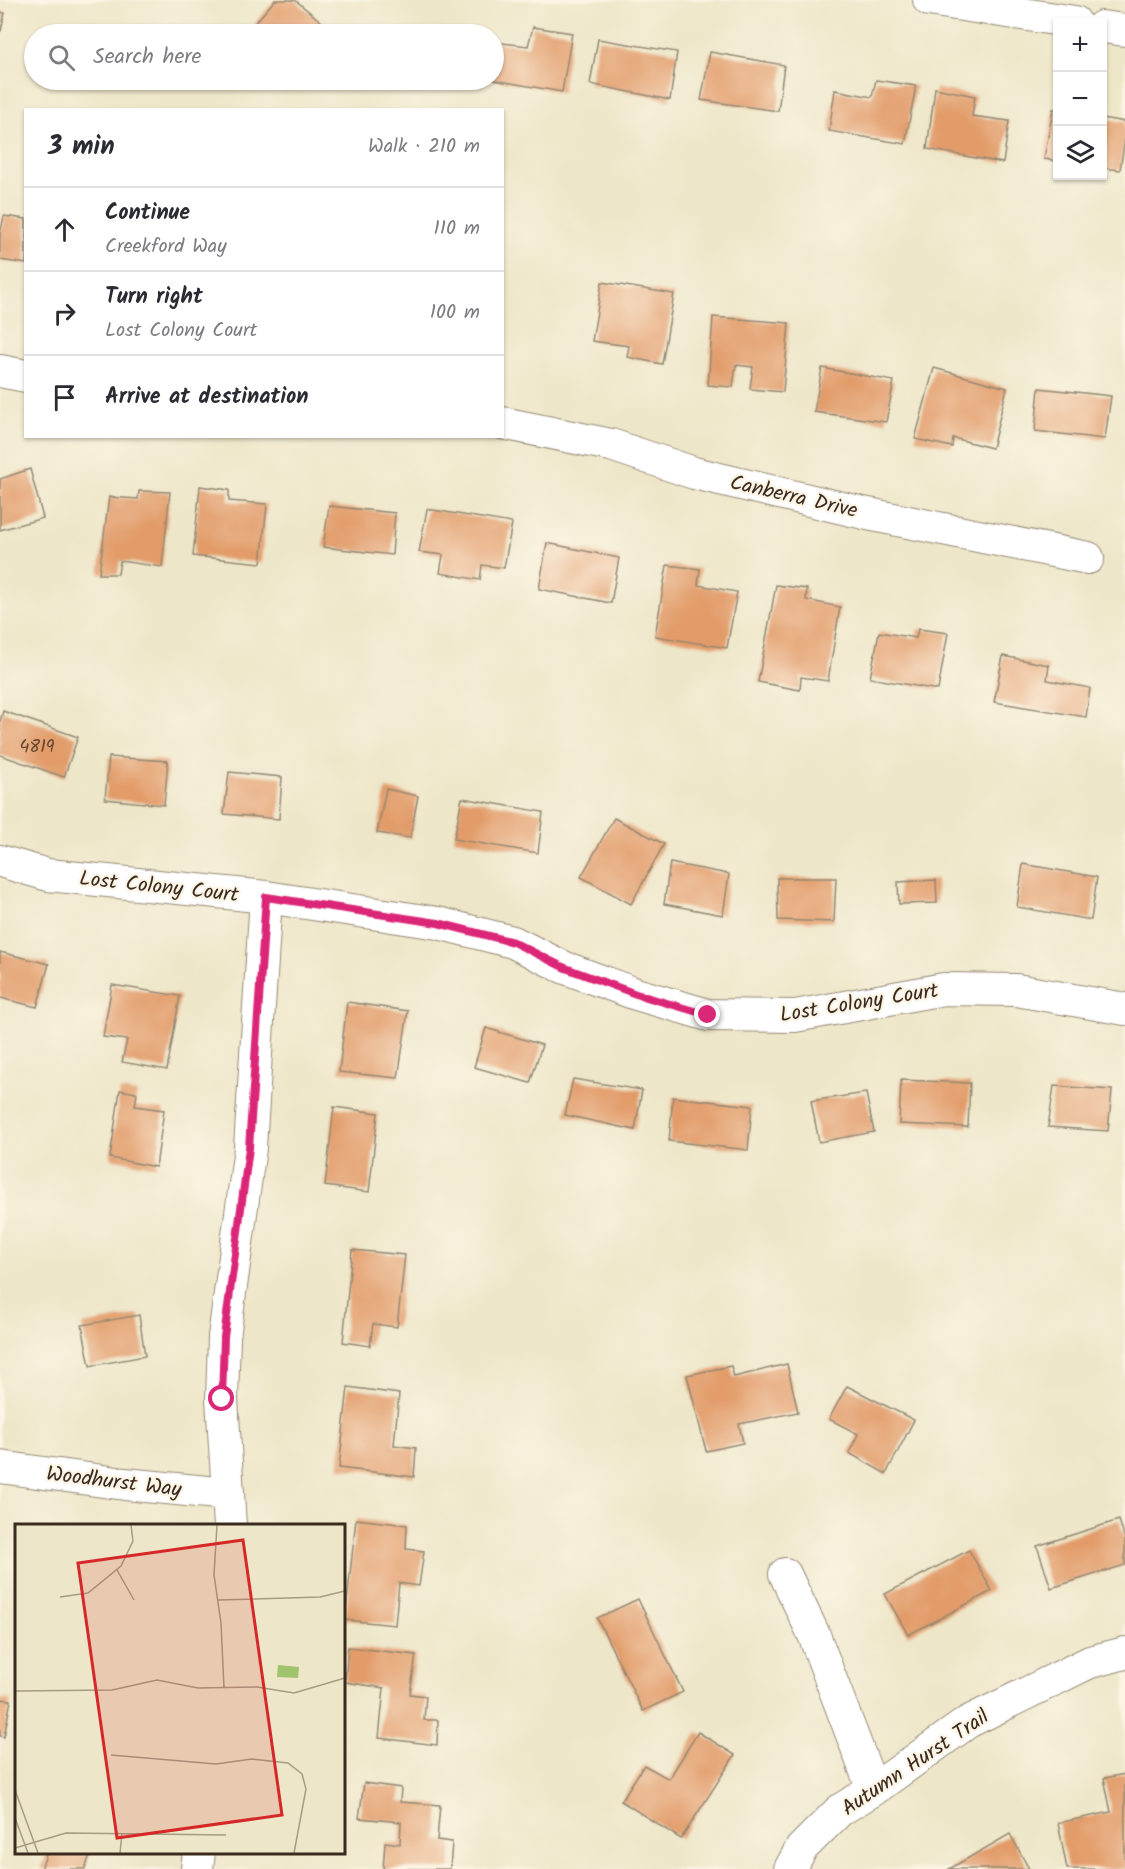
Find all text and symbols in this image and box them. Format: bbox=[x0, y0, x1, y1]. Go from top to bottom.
map controls bbox=[1053, 18, 1107, 180]
button: + bbox=[1053, 18, 1107, 72]
search box bbox=[24, 24, 504, 90]
text: Search here bbox=[93, 40, 201, 75]
icon: search bbox=[45, 41, 78, 74]
button: − bbox=[1053, 72, 1107, 126]
text: 3 min bbox=[48, 126, 115, 168]
button: layers bbox=[1053, 126, 1107, 180]
text: Walk · 210 m bbox=[368, 131, 480, 163]
text: Continue bbox=[105, 196, 190, 231]
icon: ahead bbox=[48, 213, 81, 246]
text: 110 m bbox=[434, 213, 480, 245]
text: Creekford Way bbox=[105, 231, 227, 263]
text: Turn right bbox=[105, 280, 203, 315]
icon: right bbox=[48, 297, 81, 330]
text: 100 m bbox=[430, 297, 480, 329]
text: Lost Colony Court bbox=[105, 315, 257, 347]
text: Arrive at destination bbox=[105, 380, 308, 415]
icon: arrive bbox=[48, 381, 81, 414]
street label: Canberra Drive bbox=[727, 467, 861, 528]
house number: 4819 bbox=[19, 733, 55, 762]
street label: Lost Colony Court bbox=[78, 863, 241, 912]
street label: Lost Colony Court bbox=[778, 975, 942, 1032]
route end bbox=[694, 1001, 720, 1027]
route start bbox=[208, 1385, 234, 1411]
street label: Woodhurst Way bbox=[44, 1458, 183, 1507]
inset map bbox=[15, 1524, 345, 1854]
street label: Autumn Hurst Trail bbox=[835, 1701, 996, 1825]

